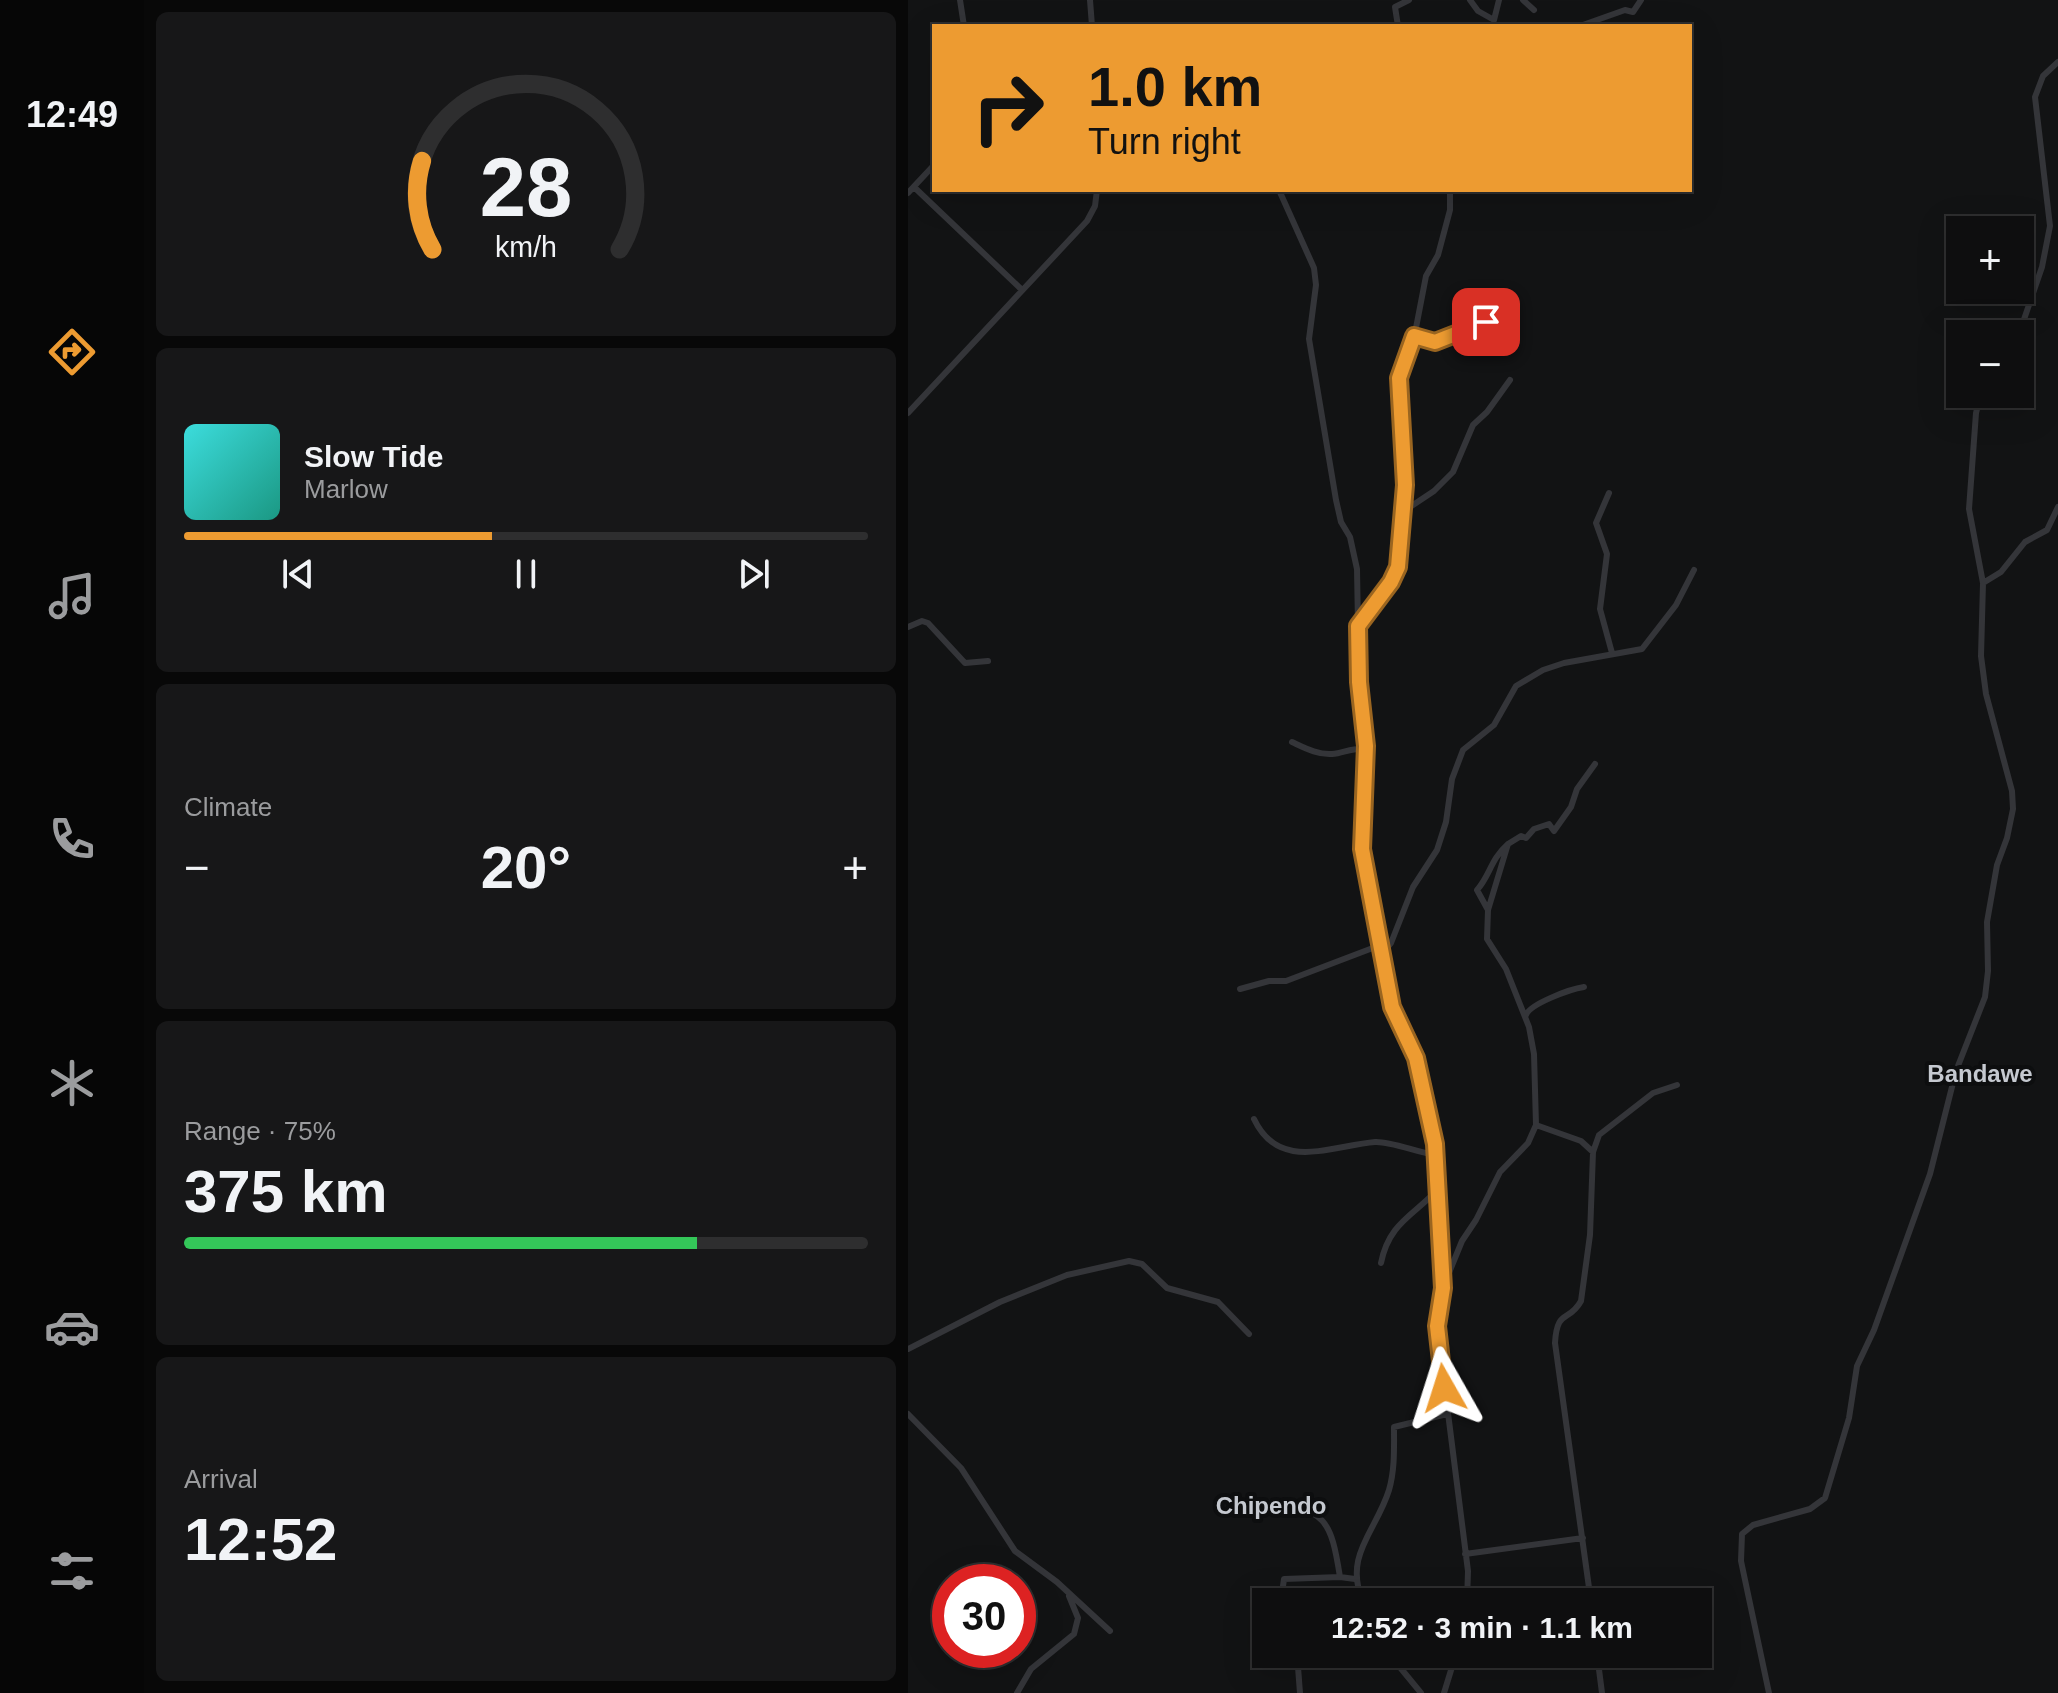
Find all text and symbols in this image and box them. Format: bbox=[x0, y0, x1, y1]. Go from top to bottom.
text: 1.0 km bbox=[1088, 55, 1262, 118]
icon: right bbox=[956, 56, 1060, 160]
text: 12:49 bbox=[26, 94, 118, 135]
text: Turn right bbox=[1088, 121, 1241, 162]
text: 28 bbox=[480, 141, 572, 234]
map controls bbox=[1946, 216, 2034, 408]
button: + bbox=[1946, 216, 2034, 304]
text: km/h bbox=[495, 231, 557, 263]
pin bbox=[1452, 288, 1520, 356]
icon: arrive bbox=[1464, 300, 1508, 344]
button: − bbox=[1946, 320, 2034, 408]
icon: directions bbox=[44, 324, 100, 380]
text: Slow Tide bbox=[304, 440, 443, 473]
text: Marlow bbox=[304, 474, 388, 504]
icon: previous bbox=[276, 552, 320, 596]
icon: pause bbox=[504, 552, 548, 596]
icon: next bbox=[732, 552, 776, 596]
icon: music bbox=[44, 568, 100, 624]
text: Climate bbox=[184, 792, 272, 822]
icon: phone bbox=[44, 811, 100, 867]
text: 20° bbox=[481, 834, 571, 901]
text: − bbox=[184, 843, 210, 892]
text: + bbox=[842, 843, 868, 892]
icon: climate bbox=[44, 1055, 100, 1111]
district label: Bandawe bbox=[1927, 1060, 2033, 1087]
text: Range · 75% bbox=[184, 1116, 336, 1146]
text: 375 km bbox=[184, 1158, 388, 1225]
icon: car bbox=[44, 1299, 100, 1355]
position arrow bbox=[1402, 1346, 1486, 1430]
text: Arrival bbox=[184, 1464, 258, 1494]
district label: Chipendo bbox=[1216, 1492, 1326, 1519]
text: 12:52 bbox=[184, 1506, 337, 1573]
icon: filters bbox=[44, 1543, 100, 1599]
speed limit sign: 30 bbox=[932, 1564, 1036, 1668]
text: 12:52 · 3 min · 1.1 km bbox=[1331, 1611, 1633, 1644]

